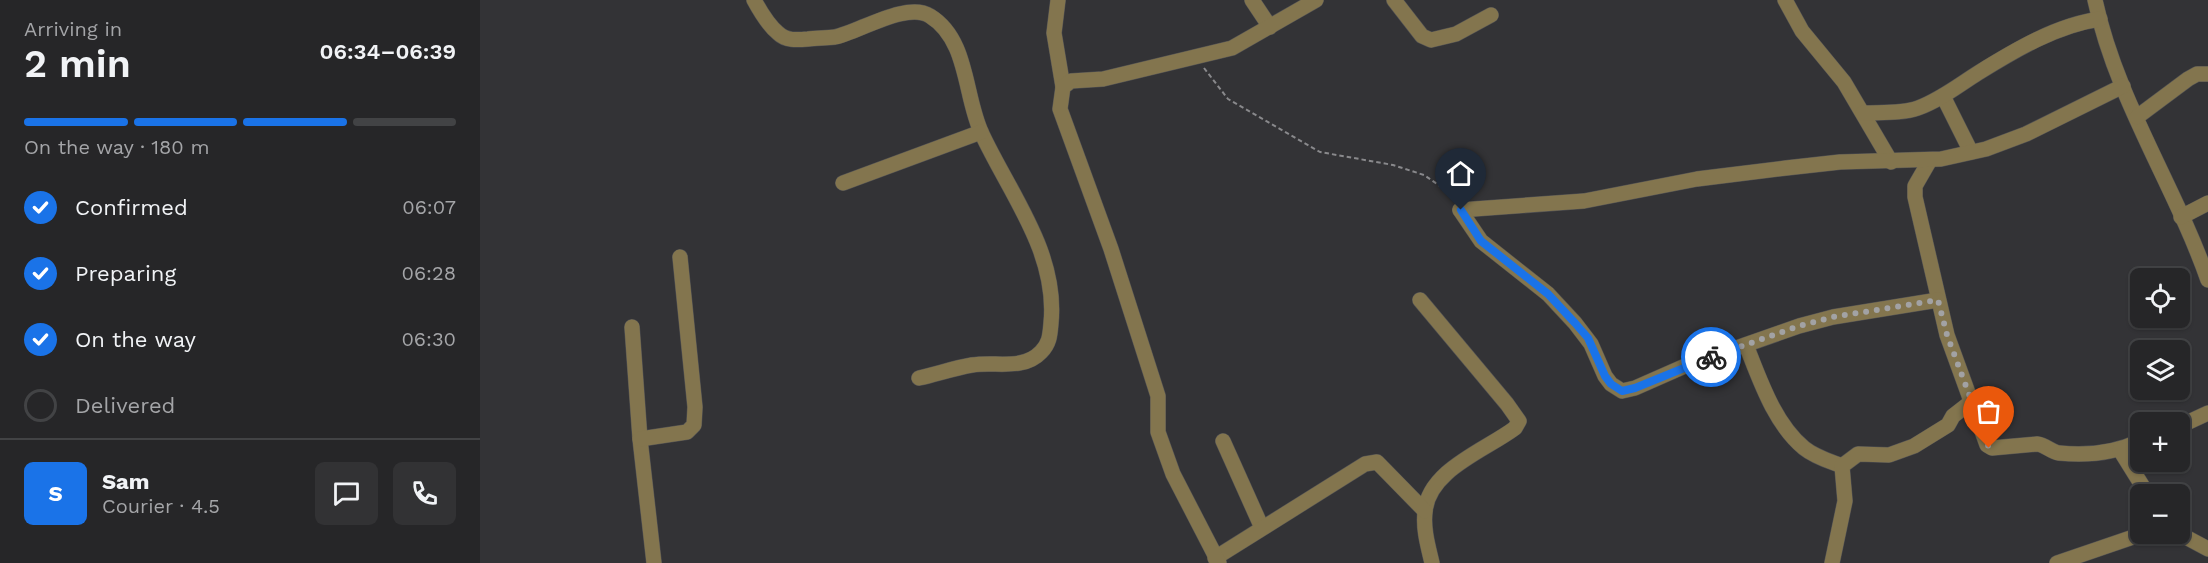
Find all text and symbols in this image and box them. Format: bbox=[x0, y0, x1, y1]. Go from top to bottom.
text: Arriving in bbox=[24, 17, 122, 41]
text: 06:34–06:39 bbox=[319, 39, 456, 64]
text: 2 min bbox=[24, 41, 131, 86]
text: On the way · 180 m bbox=[24, 135, 210, 159]
pin bbox=[1435, 148, 1486, 210]
icon: home bbox=[1444, 157, 1477, 190]
icon: check bbox=[24, 191, 57, 224]
text: Confirmed bbox=[75, 195, 188, 220]
text: 06:07 bbox=[402, 195, 456, 219]
icon: check bbox=[24, 257, 57, 290]
text: Preparing bbox=[75, 261, 176, 286]
text: 06:28 bbox=[402, 261, 456, 285]
map controls bbox=[2130, 268, 2190, 544]
button: locate bbox=[2130, 268, 2190, 328]
icon: check bbox=[24, 323, 57, 356]
text: On the way bbox=[75, 327, 196, 352]
text: 06:30 bbox=[401, 327, 456, 351]
courier bbox=[1681, 327, 1741, 387]
button: layers bbox=[2130, 340, 2190, 400]
icon: bike bbox=[1695, 341, 1728, 374]
pin bbox=[1963, 386, 2014, 448]
text: Delivered bbox=[75, 393, 175, 418]
icon: bag bbox=[1972, 395, 2005, 428]
button: + bbox=[2130, 412, 2190, 472]
button: chat bbox=[315, 462, 378, 525]
button: phone bbox=[393, 462, 456, 525]
text: Sam bbox=[102, 469, 150, 494]
text: S bbox=[48, 481, 63, 506]
button: − bbox=[2130, 484, 2190, 544]
text: Courier · 4.5 bbox=[102, 494, 220, 518]

